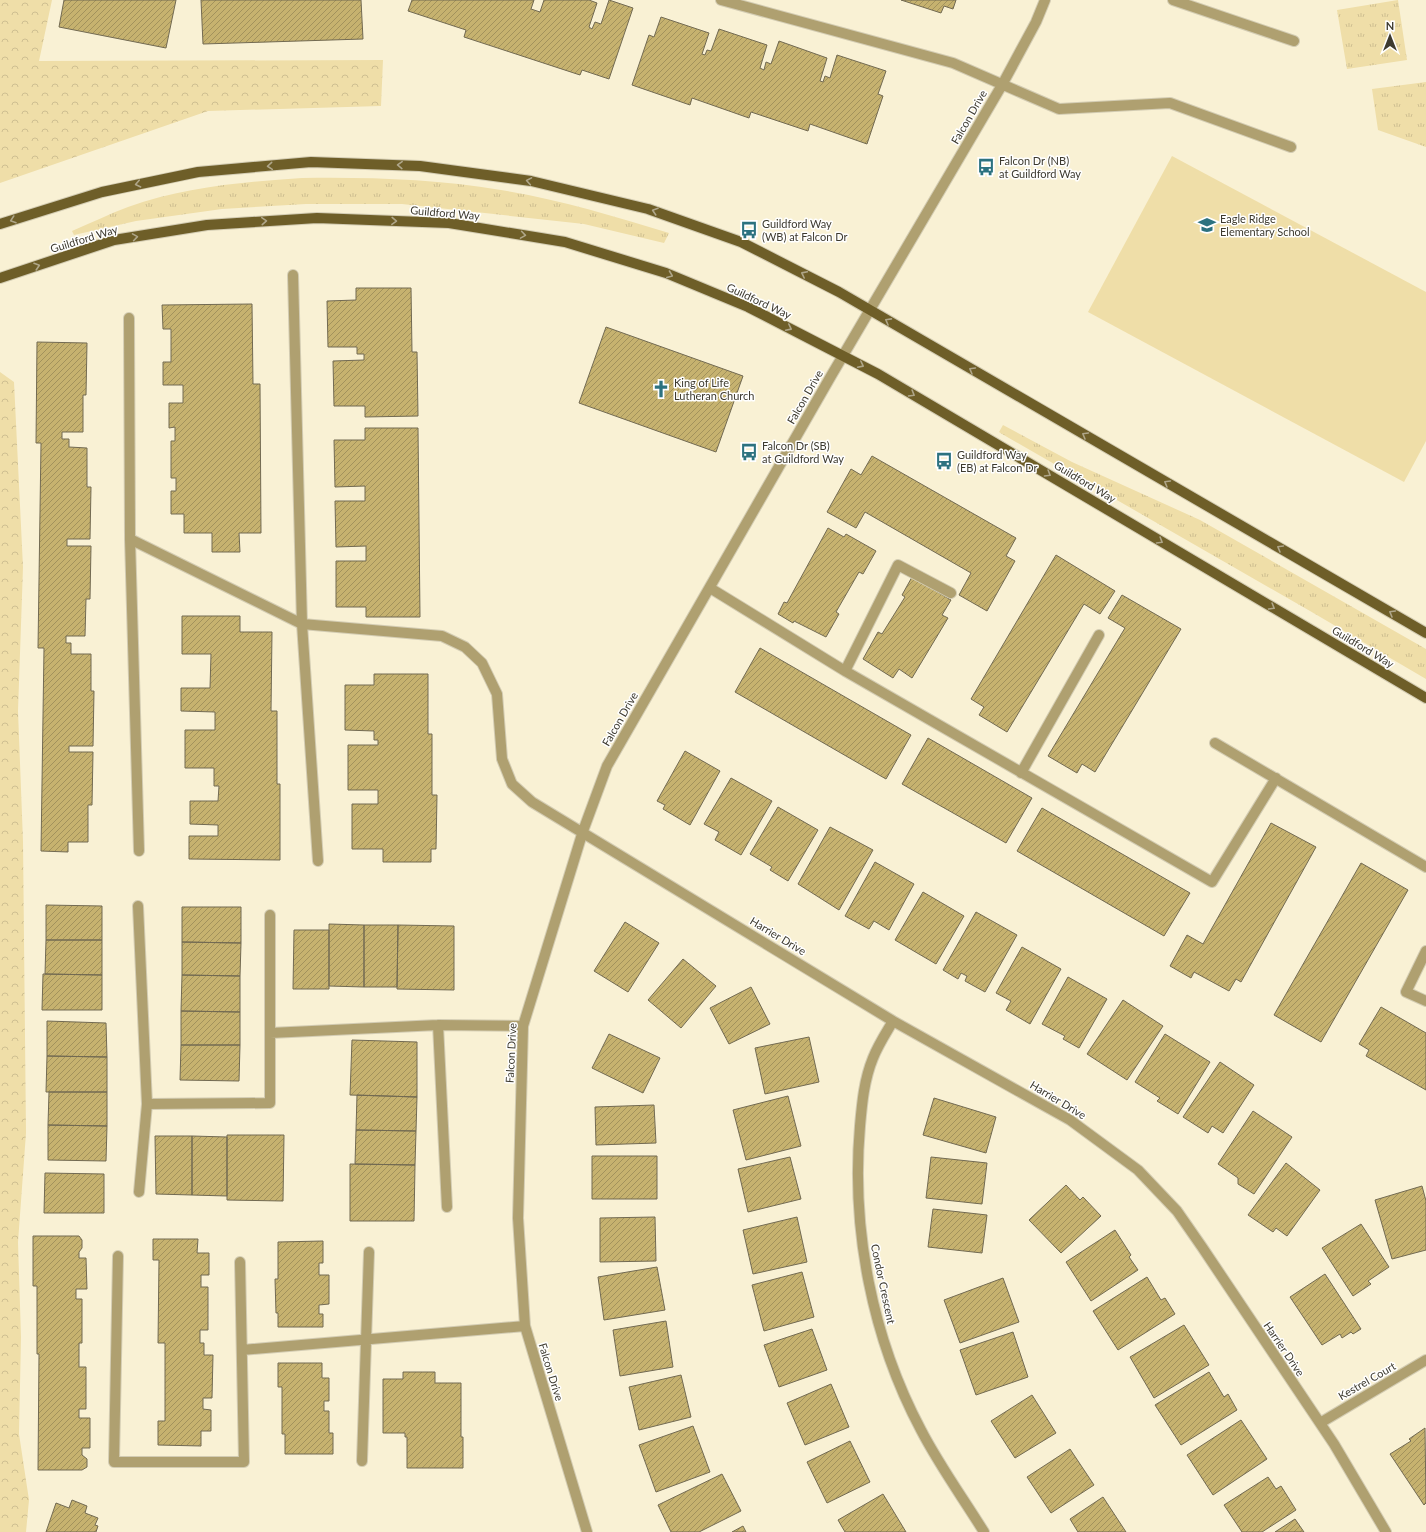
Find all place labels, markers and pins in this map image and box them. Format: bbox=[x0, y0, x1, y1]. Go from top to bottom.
place label: Falcon Dr (NB) at Guildford Way bbox=[999, 154, 1081, 180]
bus stop icon: Falcon Dr (NB) at Guildford Way bbox=[976, 157, 996, 177]
place label: Eagle Ridge Elementary School bbox=[1220, 212, 1310, 238]
school or university icon: Eagle Ridge Elementary School bbox=[1197, 215, 1217, 235]
place label: Guildford Way (WB) at Falcon Dr bbox=[762, 217, 847, 243]
bus stop icon: Guildford Way (WB) at Falcon Dr bbox=[739, 220, 759, 240]
place label: King of Life Lutheran Church bbox=[674, 376, 754, 402]
church icon: King of Life Lutheran Church bbox=[651, 379, 671, 399]
place label: Falcon Dr (SB) at Guildford Way bbox=[762, 439, 844, 465]
bus stop icon: Falcon Dr (SB) at Guildford Way bbox=[739, 442, 759, 462]
place label: Guildford Way (EB) at Falcon Dr bbox=[957, 448, 1037, 474]
bus stop icon: Guildford Way (EB) at Falcon Dr bbox=[934, 451, 954, 471]

